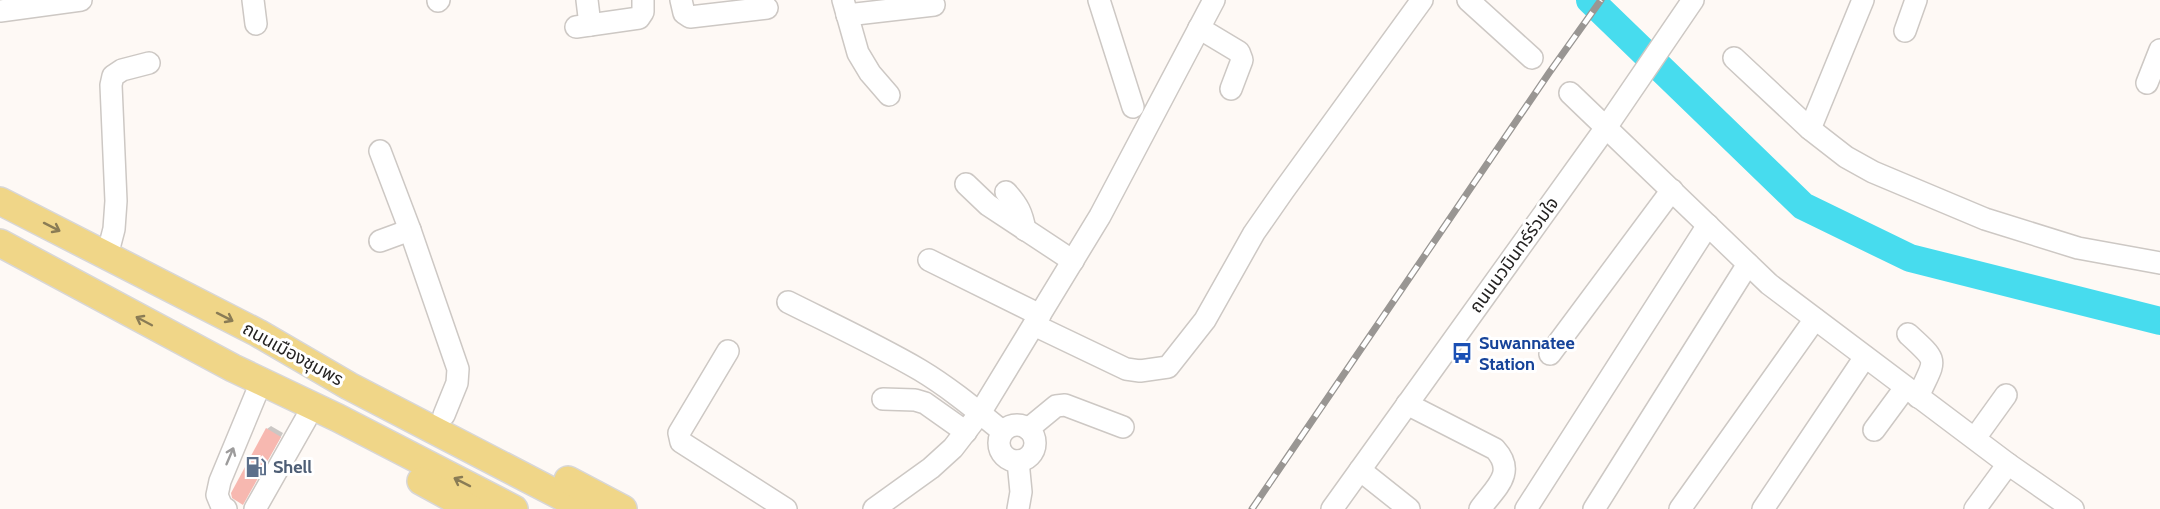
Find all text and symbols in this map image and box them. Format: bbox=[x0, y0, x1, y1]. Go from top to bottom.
street label: ถนนนวมินทร์ร่วมใจ bbox=[1465, 193, 1563, 317]
one-way arrow bbox=[43, 222, 61, 234]
one-way arrow bbox=[216, 312, 234, 323]
one-way arrow bbox=[136, 315, 153, 327]
street label: ถนนเมืองชุมพร bbox=[239, 317, 347, 391]
place label: Suwannatee Station bbox=[1479, 332, 1575, 375]
bus stop icon: Suwannatee Station bbox=[1450, 341, 1474, 365]
one-way arrow bbox=[225, 447, 236, 466]
fuel station icon: Shell bbox=[244, 455, 268, 479]
place label: Shell bbox=[273, 456, 312, 478]
one-way arrow bbox=[454, 476, 472, 487]

